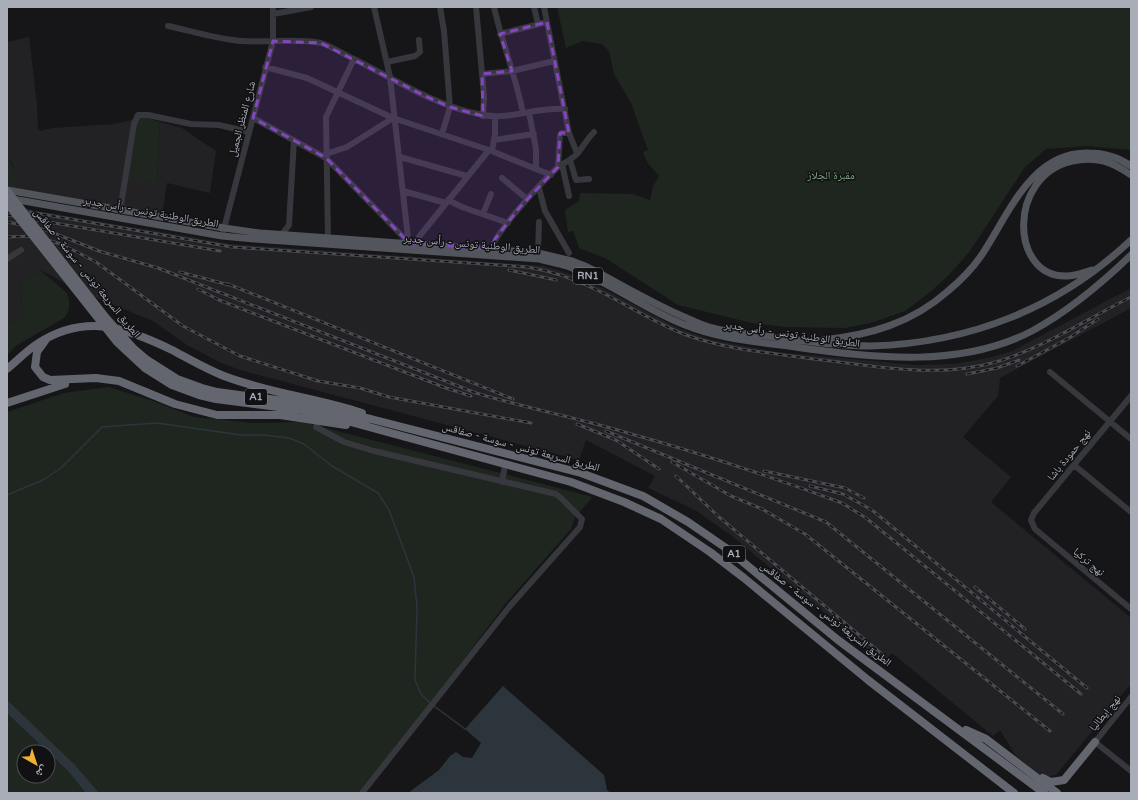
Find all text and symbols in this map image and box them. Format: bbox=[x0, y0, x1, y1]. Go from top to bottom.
street label: شارع المنظر الجميل bbox=[226, 80, 258, 158]
park label: مقبرة الجلاز bbox=[806, 169, 855, 182]
street label: الطريق الوطنية تونس - رأس جدير bbox=[81, 193, 220, 230]
street label: الطريق السريعة تونس - سوسة - صفاقس bbox=[31, 206, 143, 340]
street label: الطريق الوطنية تونس - رأس جدير bbox=[402, 231, 541, 256]
road number: RN1 bbox=[573, 268, 603, 284]
street label: الطريق الوطنية تونس - رأس جدير bbox=[722, 317, 861, 350]
road number: A1 bbox=[245, 389, 267, 405]
street label: الطريق السريعة تونس - سوسة - صفاقس bbox=[441, 420, 601, 474]
street label: نهج حمودة باشا bbox=[1044, 427, 1094, 483]
street label: نهج تركيا bbox=[1071, 545, 1107, 579]
road number: A1 bbox=[723, 546, 745, 562]
street label: الطريق السريعة تونس - سوسة - صفاقس bbox=[758, 559, 894, 669]
street label: نهج إيطاليا bbox=[1087, 692, 1124, 734]
north arrow bbox=[16, 744, 56, 784]
text: ش bbox=[32, 762, 51, 780]

